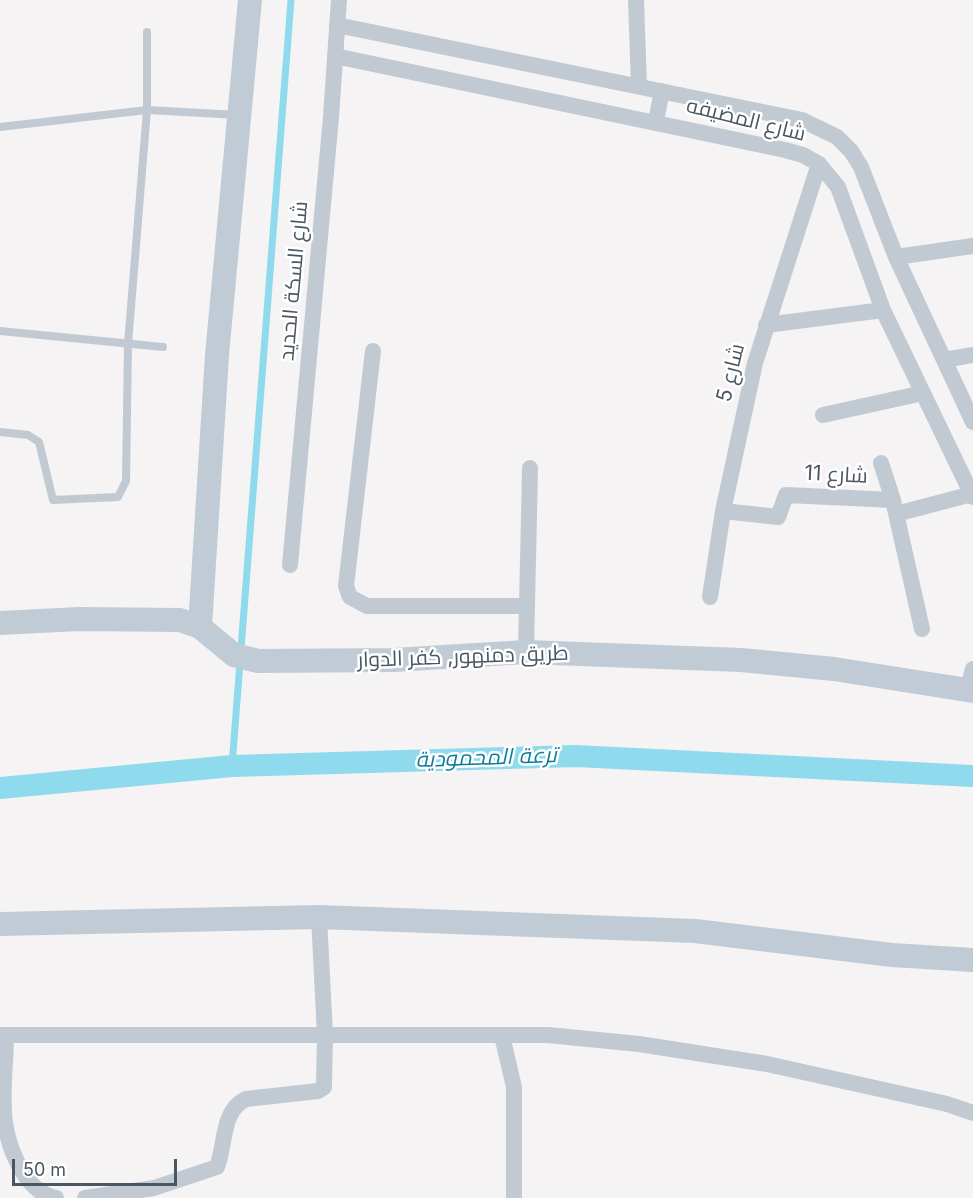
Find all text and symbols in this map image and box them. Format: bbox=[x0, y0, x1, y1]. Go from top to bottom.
street label: شارع المضيفه bbox=[684, 93, 808, 147]
street label: شارع السكة الحديد bbox=[274, 200, 314, 362]
street label: شارع 5 bbox=[712, 341, 750, 405]
street label: شارع 11 bbox=[804, 461, 868, 489]
street label: طريق دمنهور, كفر الدوار bbox=[357, 641, 569, 673]
water label: ترعة المحمودية bbox=[415, 742, 557, 774]
scale bar bbox=[15, 1147, 180, 1185]
text: 50 m bbox=[23, 1159, 66, 1180]

